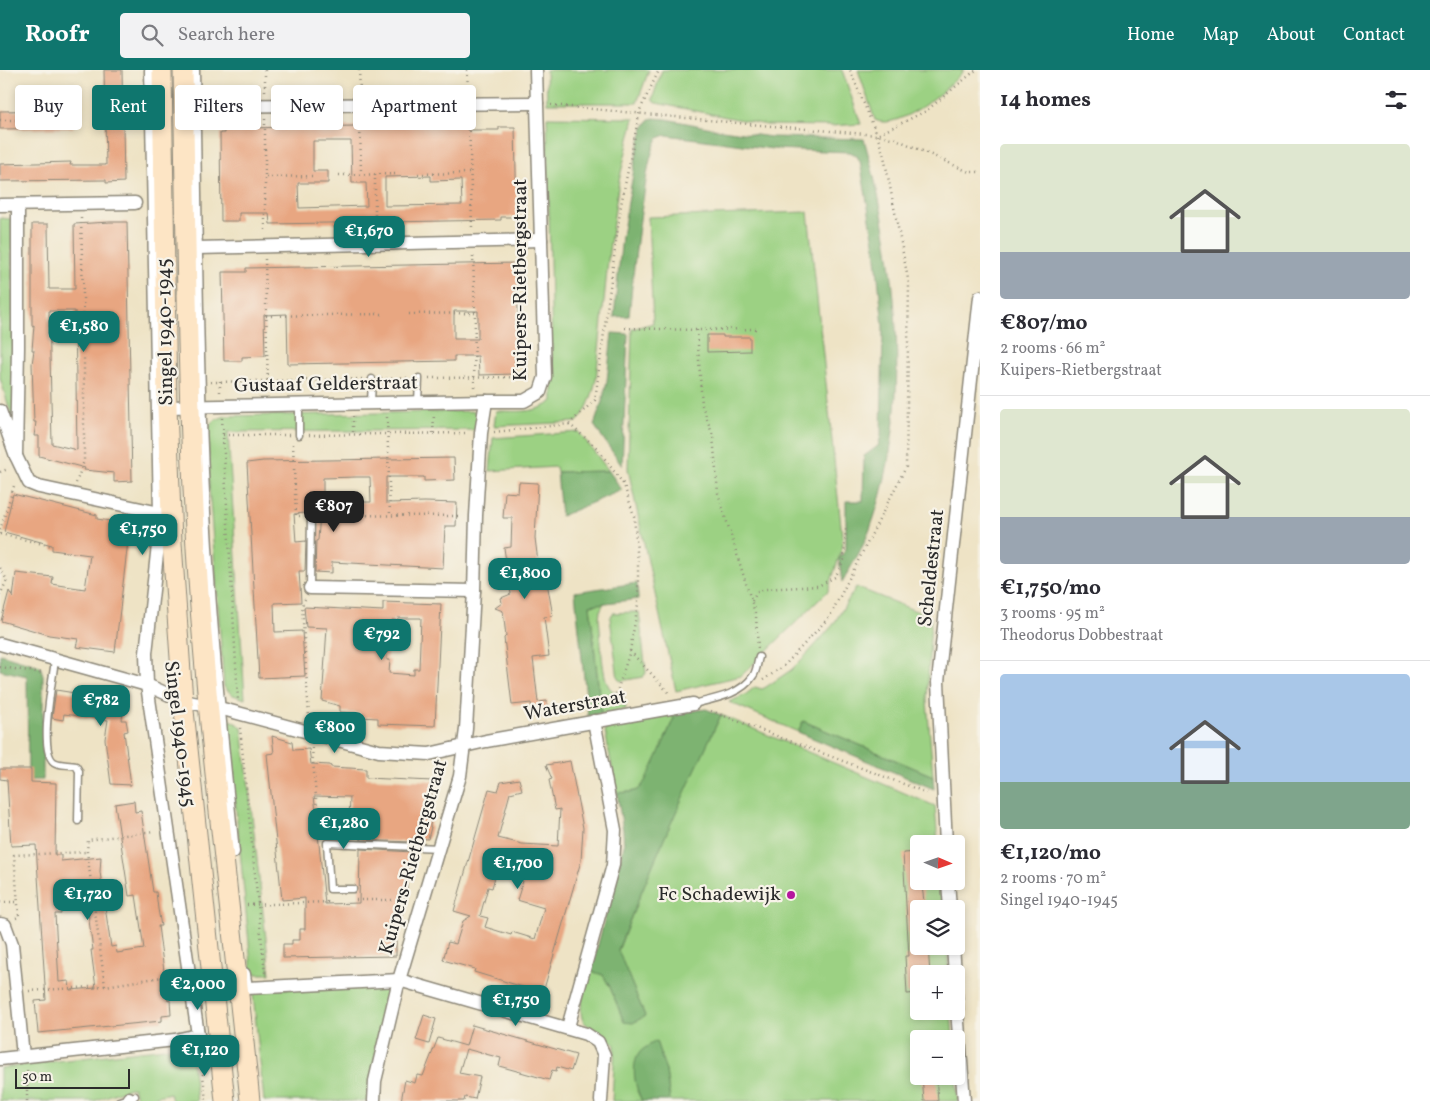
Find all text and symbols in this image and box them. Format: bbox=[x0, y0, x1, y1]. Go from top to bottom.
search box bbox=[120, 13, 470, 58]
text: Roofr bbox=[25, 18, 90, 52]
icon: search bbox=[138, 21, 166, 49]
text: Search here bbox=[178, 22, 275, 48]
text: Home bbox=[1127, 23, 1175, 48]
text: Map bbox=[1203, 23, 1239, 48]
text: About bbox=[1267, 23, 1315, 48]
text: Contact bbox=[1343, 23, 1405, 48]
chip: Buy bbox=[15, 85, 82, 130]
chip: Rent bbox=[92, 85, 165, 130]
chip: Filters bbox=[175, 85, 261, 130]
chip: New bbox=[271, 85, 343, 130]
chip: Apartment bbox=[353, 85, 476, 130]
text: 14 homes bbox=[1000, 86, 1091, 115]
icon: filters bbox=[1382, 86, 1410, 114]
icon: home bbox=[1160, 176, 1250, 266]
street label: Kuipers-Rietbergstraat bbox=[507, 179, 535, 381]
pin: €1,670 bbox=[328, 216, 410, 258]
text: €1,670 bbox=[345, 221, 393, 243]
street label: Singel 1940-1945 bbox=[151, 258, 181, 406]
text: €807/mo bbox=[1000, 309, 1088, 338]
pin: €1,580 bbox=[43, 310, 125, 353]
text: €1,580 bbox=[60, 316, 108, 338]
text: 2 rooms · 66 m² bbox=[1000, 338, 1106, 360]
text: Kuipers-Rietbergstraat bbox=[1000, 360, 1162, 382]
street label: Gustaaf Gelderstraat bbox=[234, 369, 418, 401]
icon: home bbox=[1160, 442, 1250, 532]
pin: €807 bbox=[304, 490, 364, 533]
text: €807 bbox=[315, 496, 353, 518]
street label: Scheldestraat bbox=[912, 508, 952, 628]
pin: €1,750 bbox=[102, 514, 184, 556]
text: €1,750 bbox=[119, 519, 167, 541]
pin: €1,800 bbox=[484, 558, 566, 600]
text: €1,800 bbox=[499, 563, 551, 585]
text: €1,750/mo bbox=[1000, 574, 1101, 603]
text: 3 rooms · 95 m² bbox=[1000, 603, 1105, 625]
pin: €792 bbox=[352, 618, 412, 661]
text: €792 bbox=[364, 624, 400, 646]
text: Theodorus Dobbestraat bbox=[1000, 625, 1163, 647]
street label: Singel 1940-1945 bbox=[156, 659, 202, 809]
street label: Waterstraat bbox=[522, 683, 628, 729]
pin: €782 bbox=[71, 684, 131, 727]
text: €782 bbox=[83, 690, 119, 712]
icon: home bbox=[1160, 707, 1250, 797]
pin: €800 bbox=[305, 712, 365, 754]
text: €800 bbox=[315, 717, 355, 739]
street label: Kuipers-Rietbergstraat bbox=[373, 756, 455, 958]
pin: €1,280 bbox=[303, 808, 385, 850]
text: €1,280 bbox=[319, 813, 369, 835]
north arrow bbox=[910, 835, 965, 890]
map controls bbox=[910, 835, 965, 1085]
text: €1,120/mo bbox=[1000, 839, 1101, 868]
pin: €1,700 bbox=[477, 848, 559, 890]
text: €1,700 bbox=[493, 853, 543, 875]
text: 2 rooms · 70 m² bbox=[1000, 868, 1106, 890]
pin: €1,720 bbox=[47, 878, 129, 921]
place label: Fc Schadewijk bbox=[658, 881, 781, 909]
text: €1,720 bbox=[64, 884, 112, 906]
marker: Fc Schadewijk bbox=[785, 889, 797, 901]
text: Singel 1940-1945 bbox=[1000, 890, 1118, 912]
button: layers bbox=[910, 900, 965, 955]
button: + bbox=[910, 965, 965, 1020]
pin: €2,000 bbox=[157, 968, 239, 1011]
text: €2,000 bbox=[171, 974, 225, 996]
pin: €1,750 bbox=[475, 984, 557, 1027]
text: €1,750 bbox=[492, 990, 540, 1012]
button: − bbox=[910, 1030, 965, 1085]
pin: €1,120 bbox=[164, 1034, 246, 1077]
text: €1,120 bbox=[181, 1040, 229, 1062]
scale bar bbox=[15, 1066, 130, 1089]
text: 50 m bbox=[22, 1068, 52, 1087]

